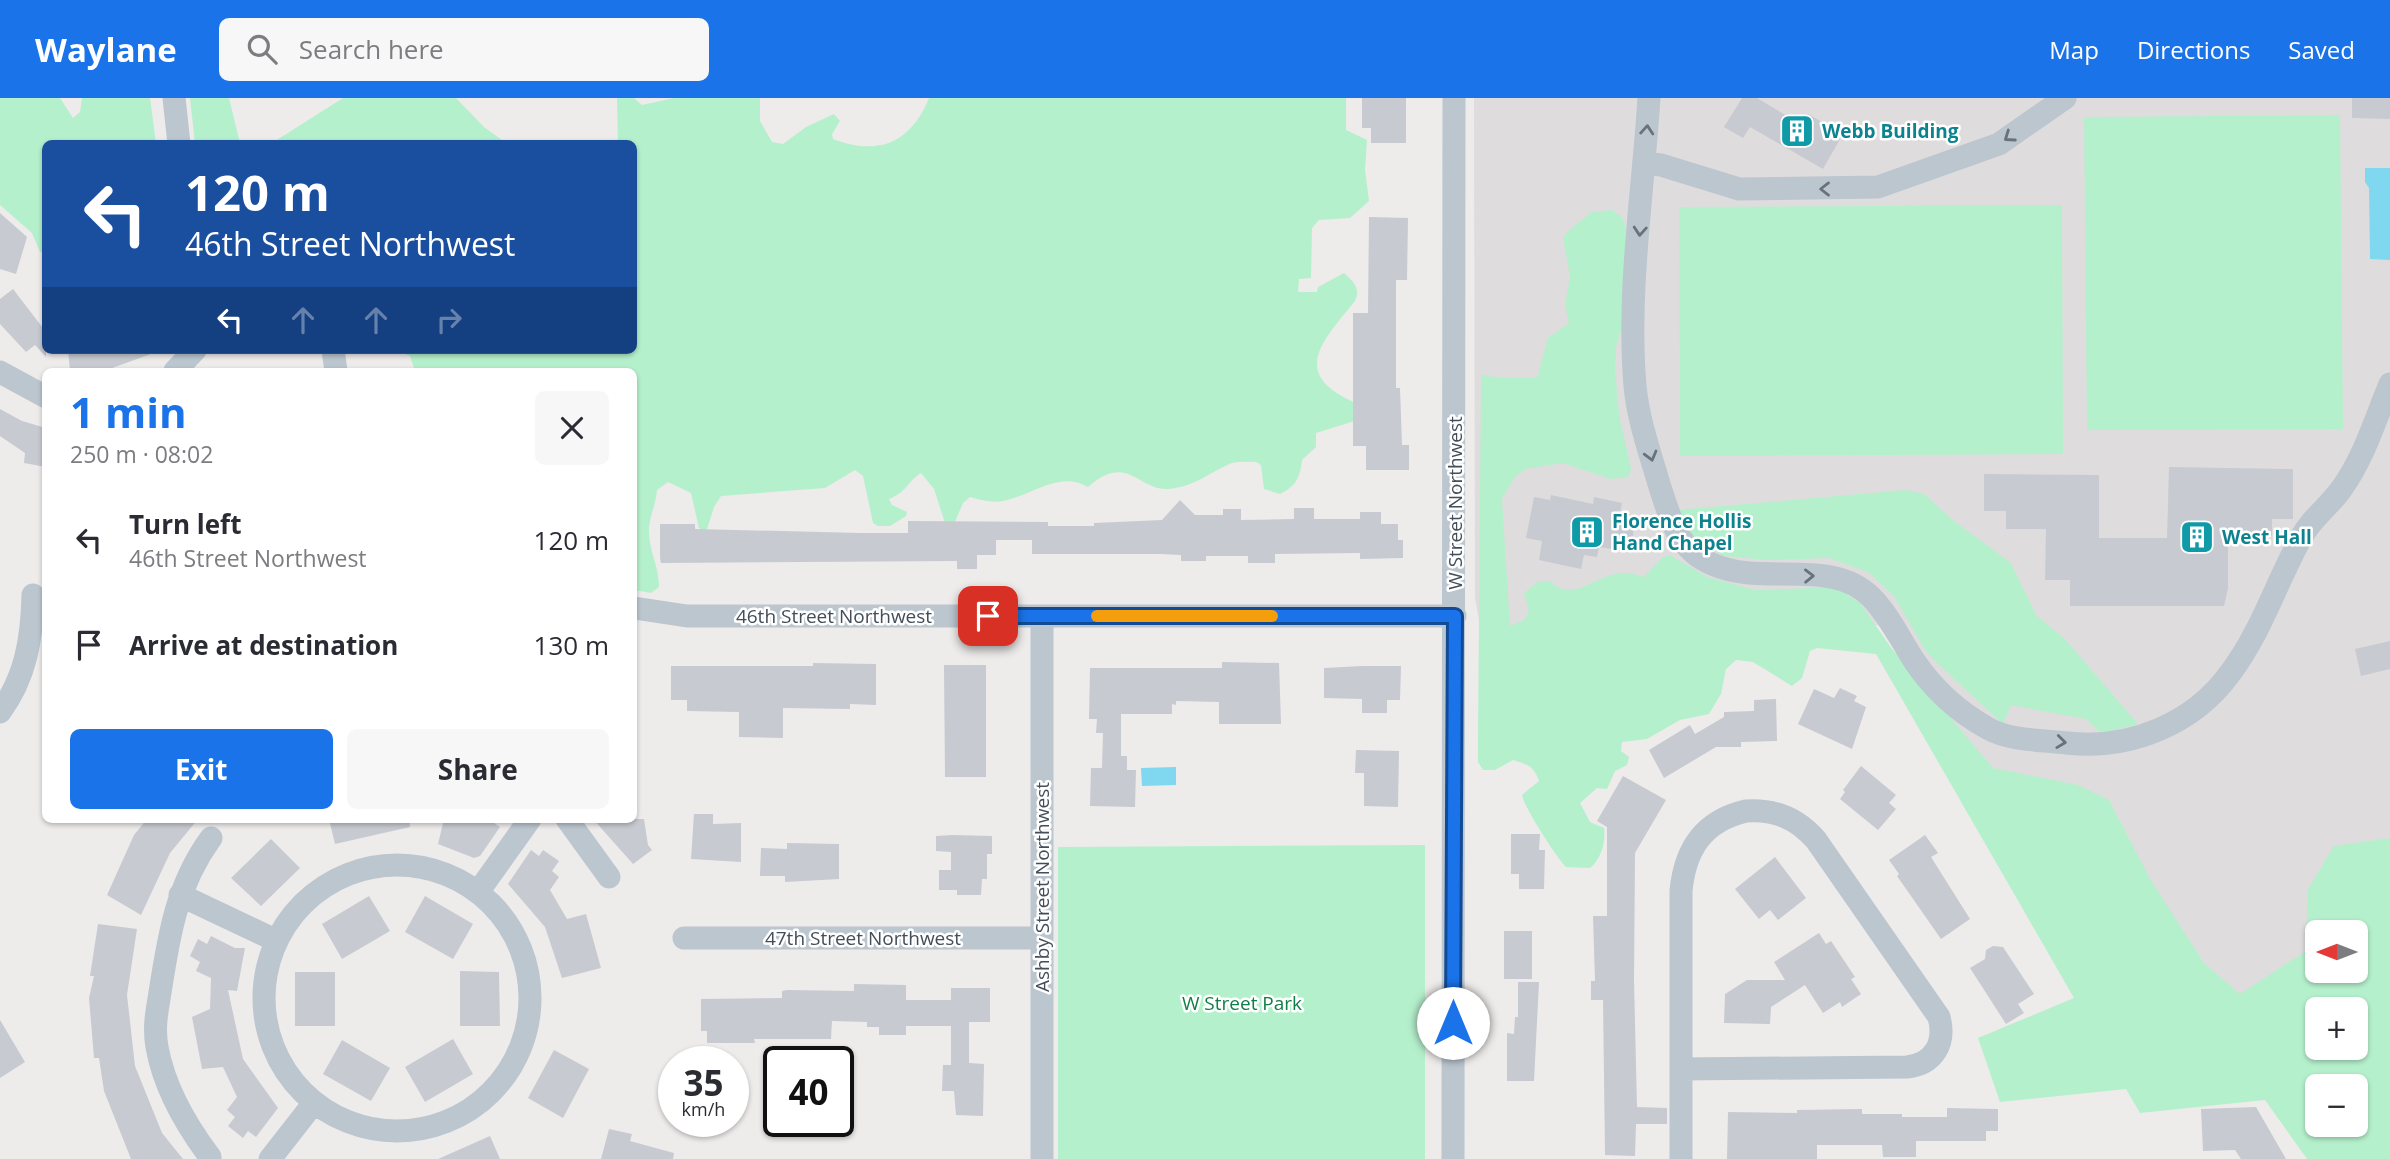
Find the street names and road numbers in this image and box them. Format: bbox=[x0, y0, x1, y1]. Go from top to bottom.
street label: W Street Northwest bbox=[1442, 416, 1468, 590]
street label: 46th Street Northwest bbox=[736, 603, 932, 629]
street label: Ashby Street Northwest bbox=[1029, 782, 1055, 992]
street label: 47th Street Northwest bbox=[765, 925, 961, 951]

